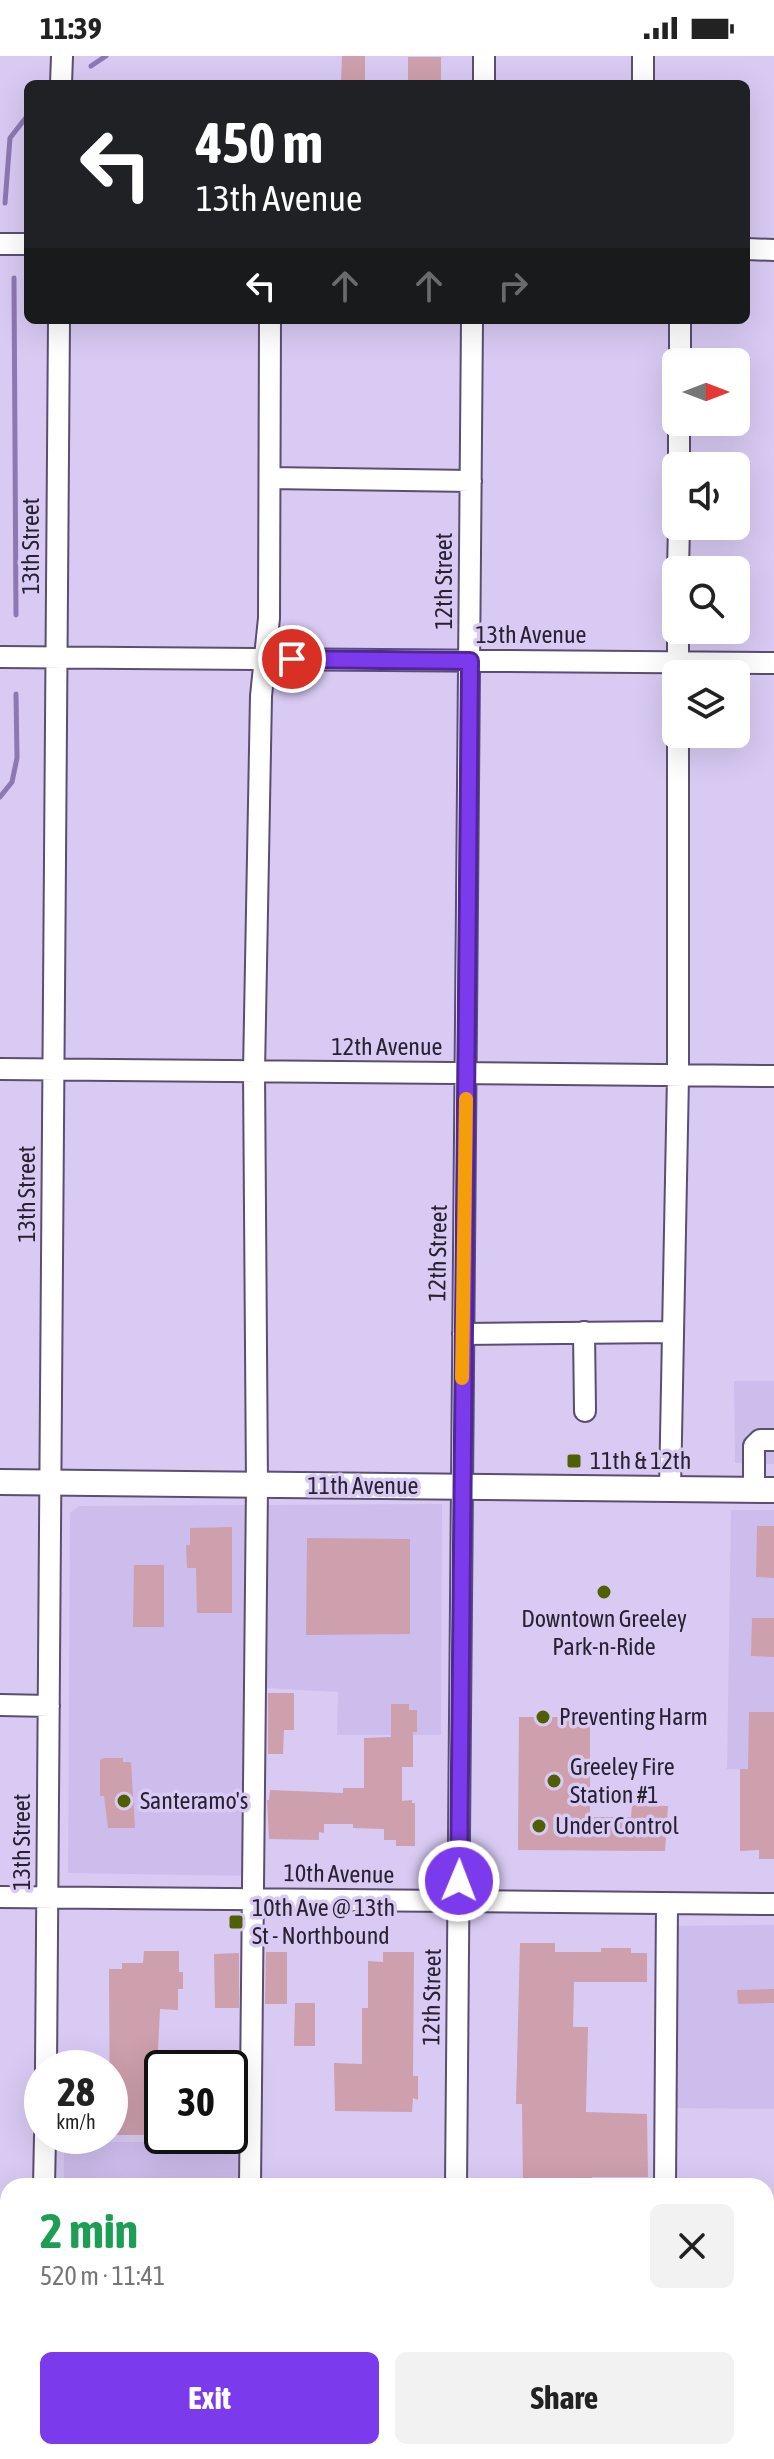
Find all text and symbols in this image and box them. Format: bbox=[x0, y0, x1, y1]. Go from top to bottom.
text: 11:39 bbox=[40, 11, 102, 45]
text: 450 m bbox=[196, 111, 323, 175]
icon: left bbox=[64, 112, 168, 216]
text: 13th Avenue bbox=[196, 177, 362, 219]
icon: left bbox=[239, 264, 283, 308]
icon: ahead bbox=[323, 264, 367, 308]
icon: ahead bbox=[407, 264, 451, 308]
icon: right bbox=[491, 264, 535, 308]
north arrow bbox=[662, 348, 750, 436]
map controls bbox=[662, 348, 750, 748]
button: sound bbox=[662, 452, 750, 540]
street label: 13th Street bbox=[17, 497, 44, 595]
street label: 12th Street bbox=[430, 532, 457, 630]
button: search bbox=[662, 556, 750, 644]
street label: 13th Avenue bbox=[476, 621, 586, 648]
pin bbox=[258, 625, 326, 693]
icon: arrive bbox=[270, 637, 314, 681]
button: layers bbox=[662, 660, 750, 748]
street label: 12th Avenue bbox=[332, 1033, 442, 1060]
street label: 13th Street bbox=[13, 1145, 40, 1243]
street label: 12th Street bbox=[423, 1204, 452, 1302]
place label: 11th & 12th bbox=[590, 1447, 691, 1474]
marker: 11th & 12th bbox=[565, 1452, 583, 1470]
street label: 11th Avenue bbox=[308, 1472, 418, 1499]
marker: Downtown Greeley Park-n-Ride bbox=[595, 1583, 613, 1601]
place label: Downtown Greeley Park-n-Ride bbox=[521, 1605, 687, 1660]
place label: Preventing Harm bbox=[559, 1703, 708, 1730]
marker: Preventing Harm bbox=[534, 1708, 552, 1726]
place label: Greeley Fire Station #1 bbox=[570, 1753, 675, 1808]
marker: Greeley Fire Station #1 bbox=[545, 1772, 563, 1790]
place label: Santeramo's bbox=[140, 1787, 248, 1814]
marker: Santeramo's bbox=[115, 1792, 133, 1810]
street label: 13th Street bbox=[8, 1793, 35, 1891]
place label: Under Control bbox=[555, 1812, 679, 1839]
marker: Under Control bbox=[530, 1817, 548, 1835]
position arrow bbox=[417, 1839, 501, 1923]
street label: 10th Avenue bbox=[283, 1859, 395, 1888]
place label: 10th Ave @ 13th St - Northbound bbox=[252, 1894, 395, 1949]
marker: 10th Ave @ 13th St - Northbound bbox=[227, 1913, 245, 1931]
street label: 12th Street bbox=[417, 1948, 446, 2046]
speed limit sign: 30 bbox=[144, 2050, 248, 2154]
text: 28 bbox=[57, 2069, 95, 2114]
text: km/h bbox=[56, 2110, 96, 2133]
text: 2 min bbox=[40, 2203, 138, 2258]
button: close bbox=[650, 2204, 734, 2288]
text: 520 m · 11:41 bbox=[40, 2261, 165, 2291]
button: Exit bbox=[40, 2352, 379, 2444]
button: Share bbox=[395, 2352, 734, 2444]

